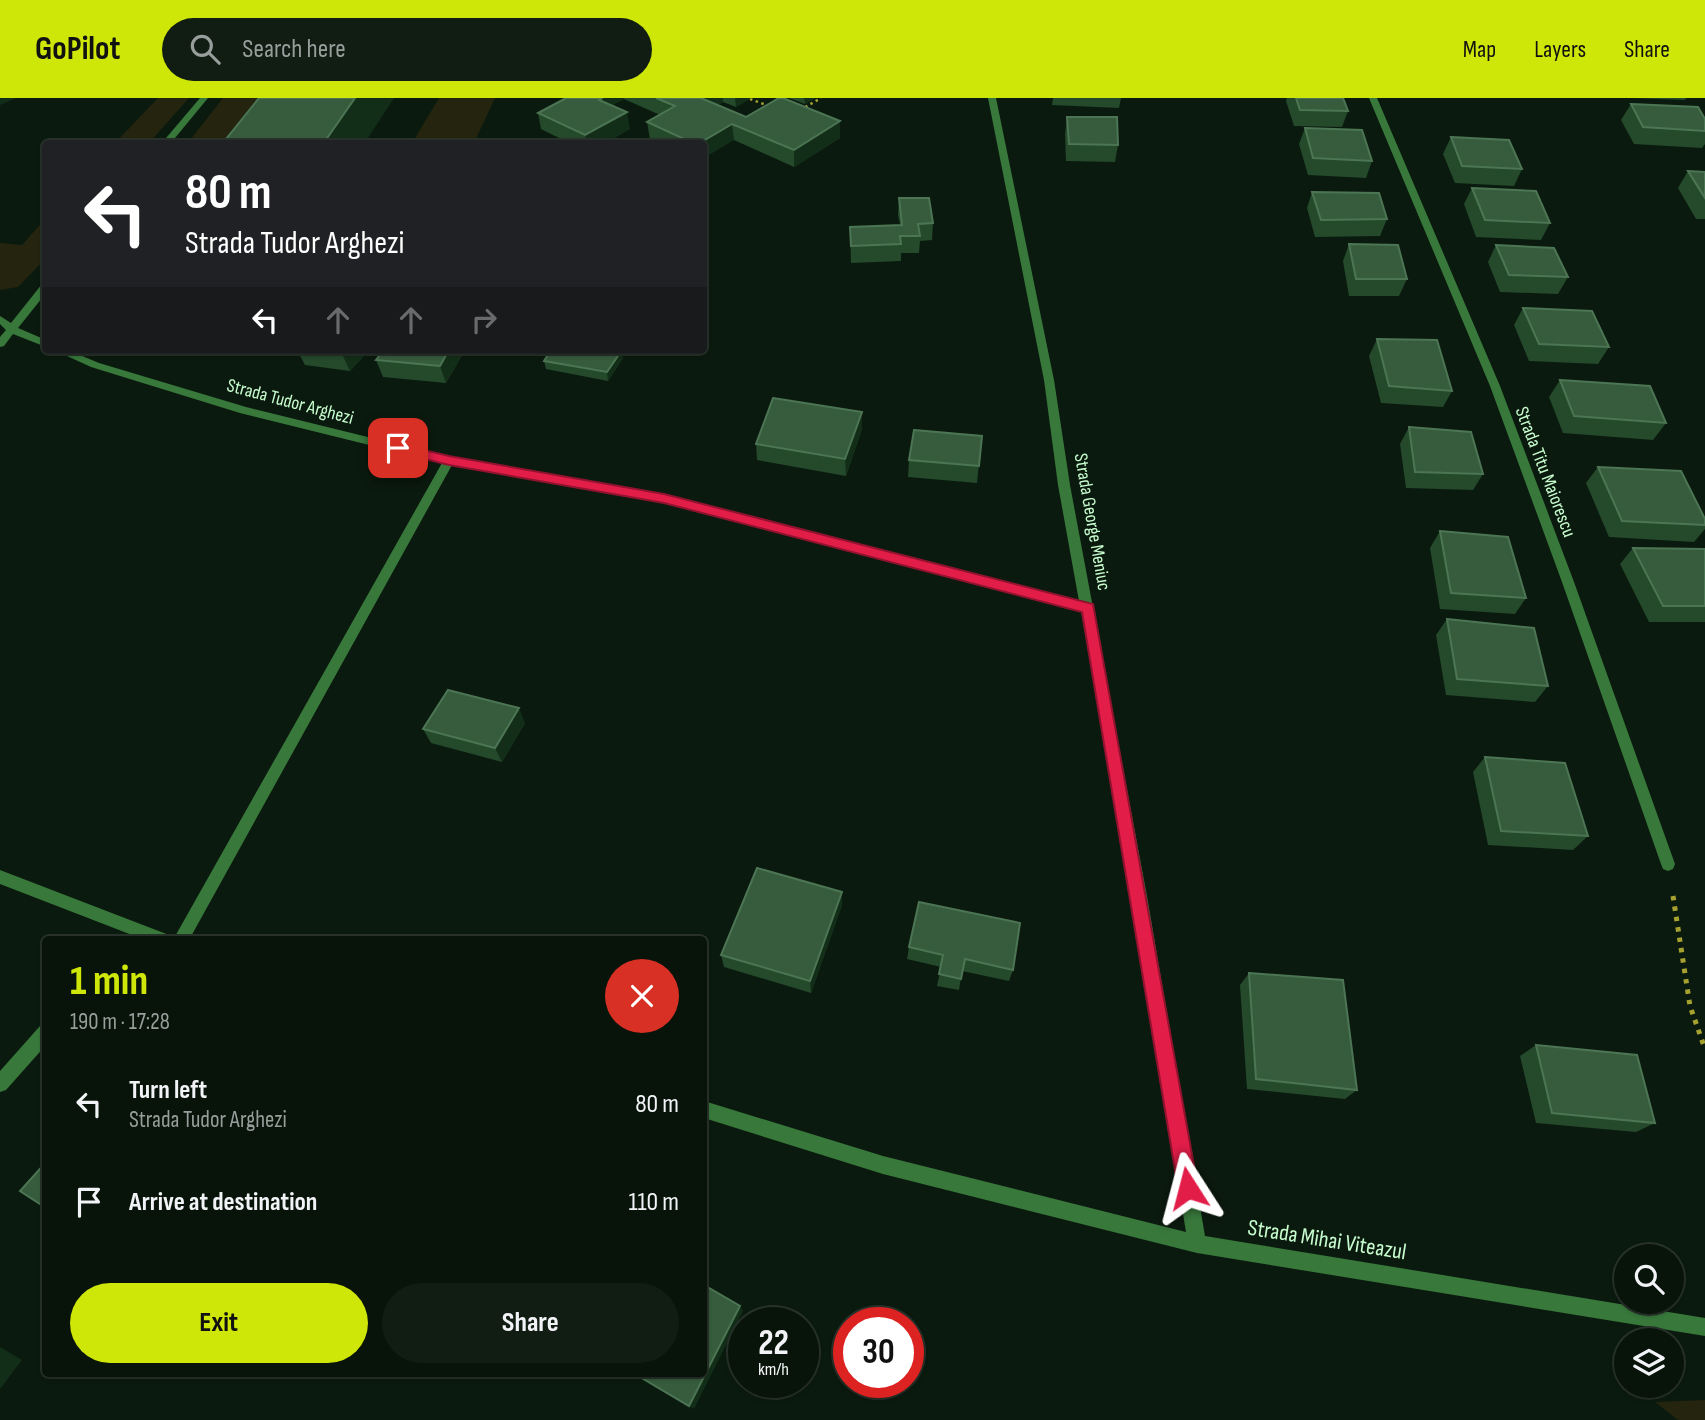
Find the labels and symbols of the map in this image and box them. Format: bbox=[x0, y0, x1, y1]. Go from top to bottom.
street label: Strada Tudor Arghezi bbox=[224, 374, 356, 430]
street label: Strada Titu Maiorescu bbox=[1510, 404, 1580, 540]
pin bbox=[368, 418, 428, 478]
street label: Strada George Meniuc bbox=[1069, 452, 1115, 592]
position arrow bbox=[1151, 1151, 1225, 1225]
street label: Strada Mihai Viteazul bbox=[1246, 1214, 1408, 1266]
speed limit sign: 30 bbox=[833, 1307, 924, 1398]

